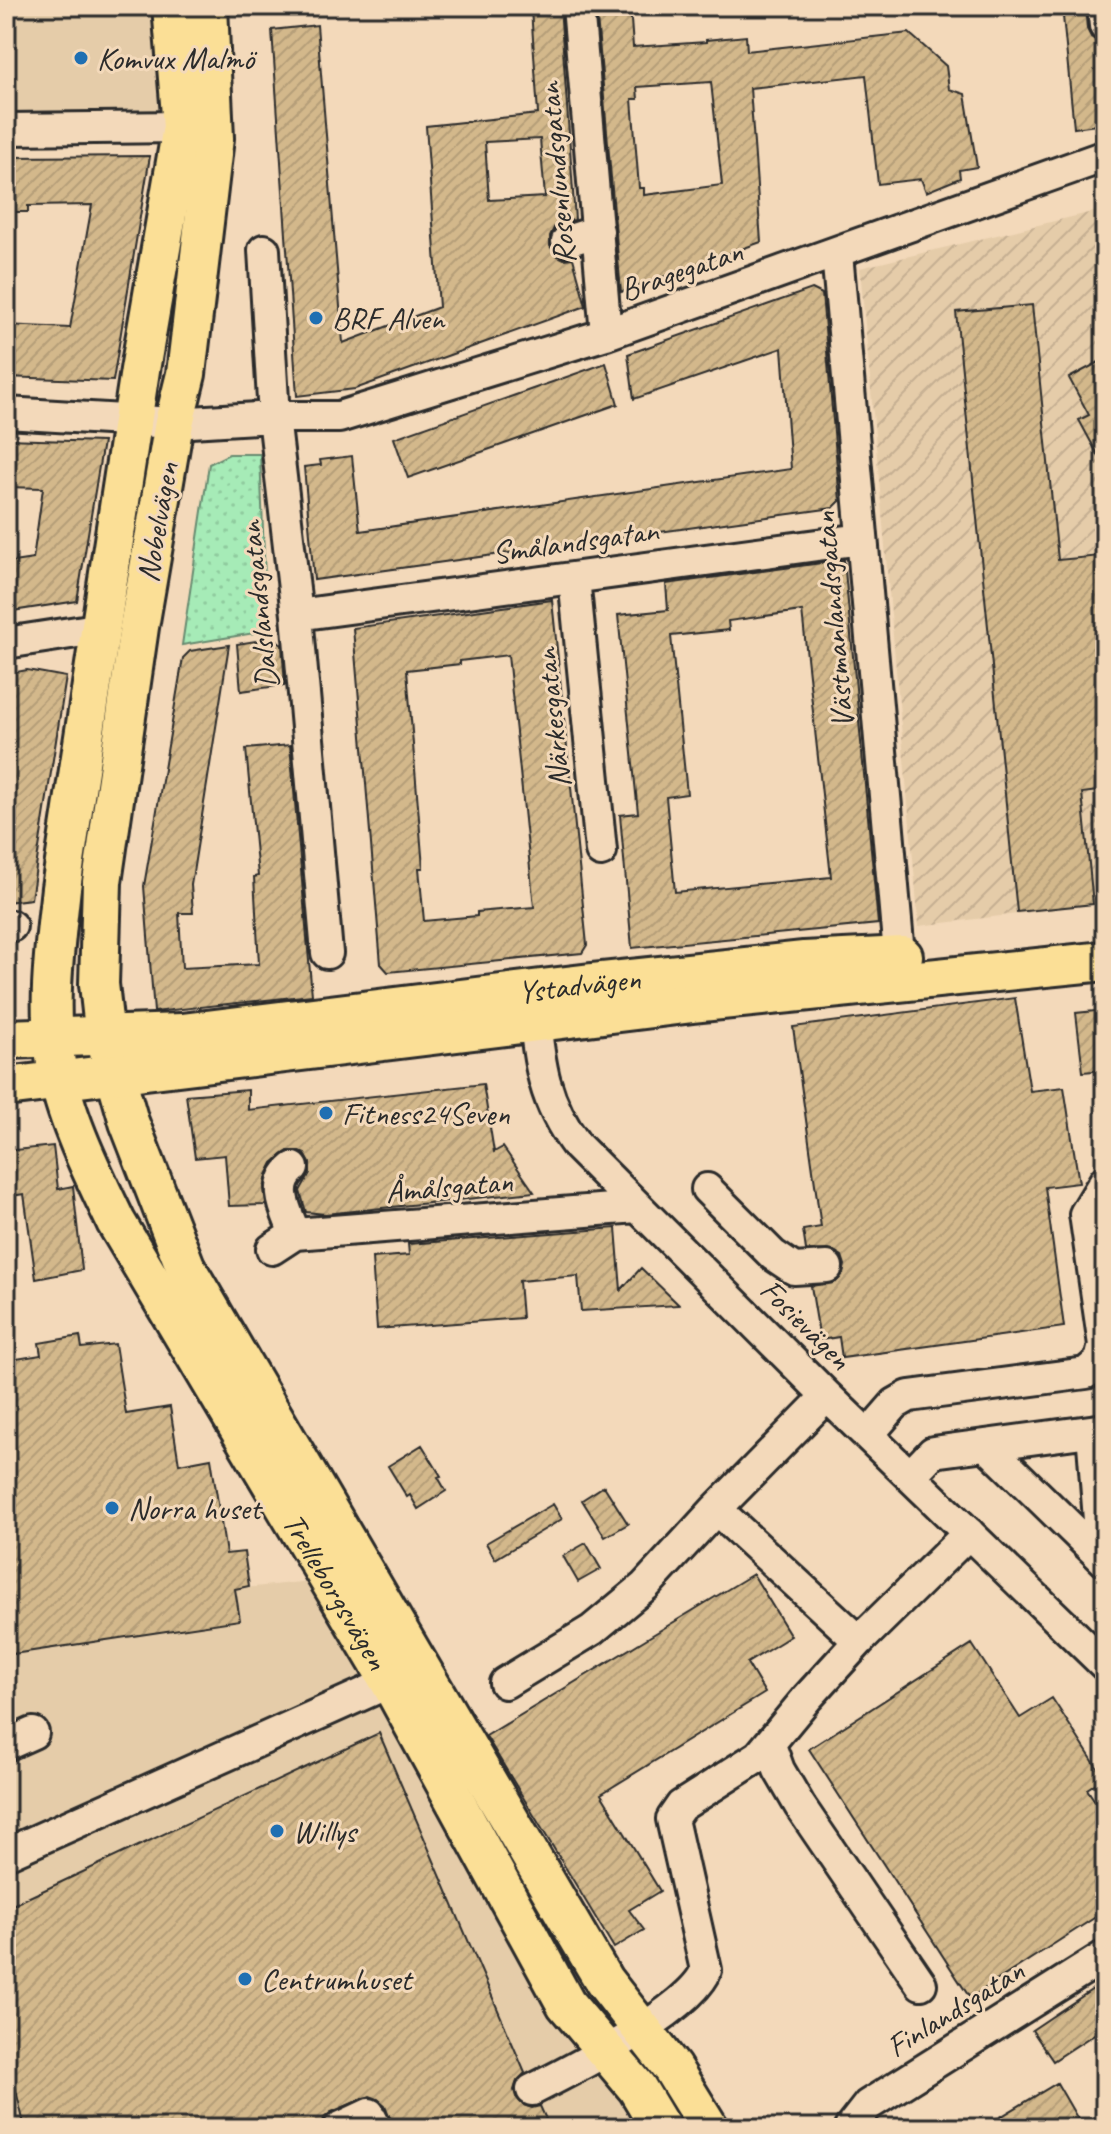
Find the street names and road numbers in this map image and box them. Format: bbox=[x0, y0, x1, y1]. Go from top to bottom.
street label: Rosenlundsgatan bbox=[528, 79, 585, 265]
street label: Bragegatan bbox=[614, 230, 749, 311]
street label: Nobelvägen bbox=[127, 458, 188, 585]
street label: Smålandsgatan bbox=[490, 509, 662, 573]
street label: Västmanlandsgatan bbox=[804, 509, 863, 730]
street label: Dalslandsgatan bbox=[229, 517, 288, 691]
street label: Närkesgatan bbox=[525, 645, 580, 790]
street label: Ystadvägen bbox=[515, 958, 643, 1013]
street label: Åmålsgatan bbox=[384, 1160, 515, 1212]
street label: Fosievägen bbox=[751, 1270, 861, 1379]
street label: Trelleborgsvägen bbox=[273, 1506, 398, 1678]
street label: Finlandsgatan bbox=[879, 1950, 1032, 2067]

